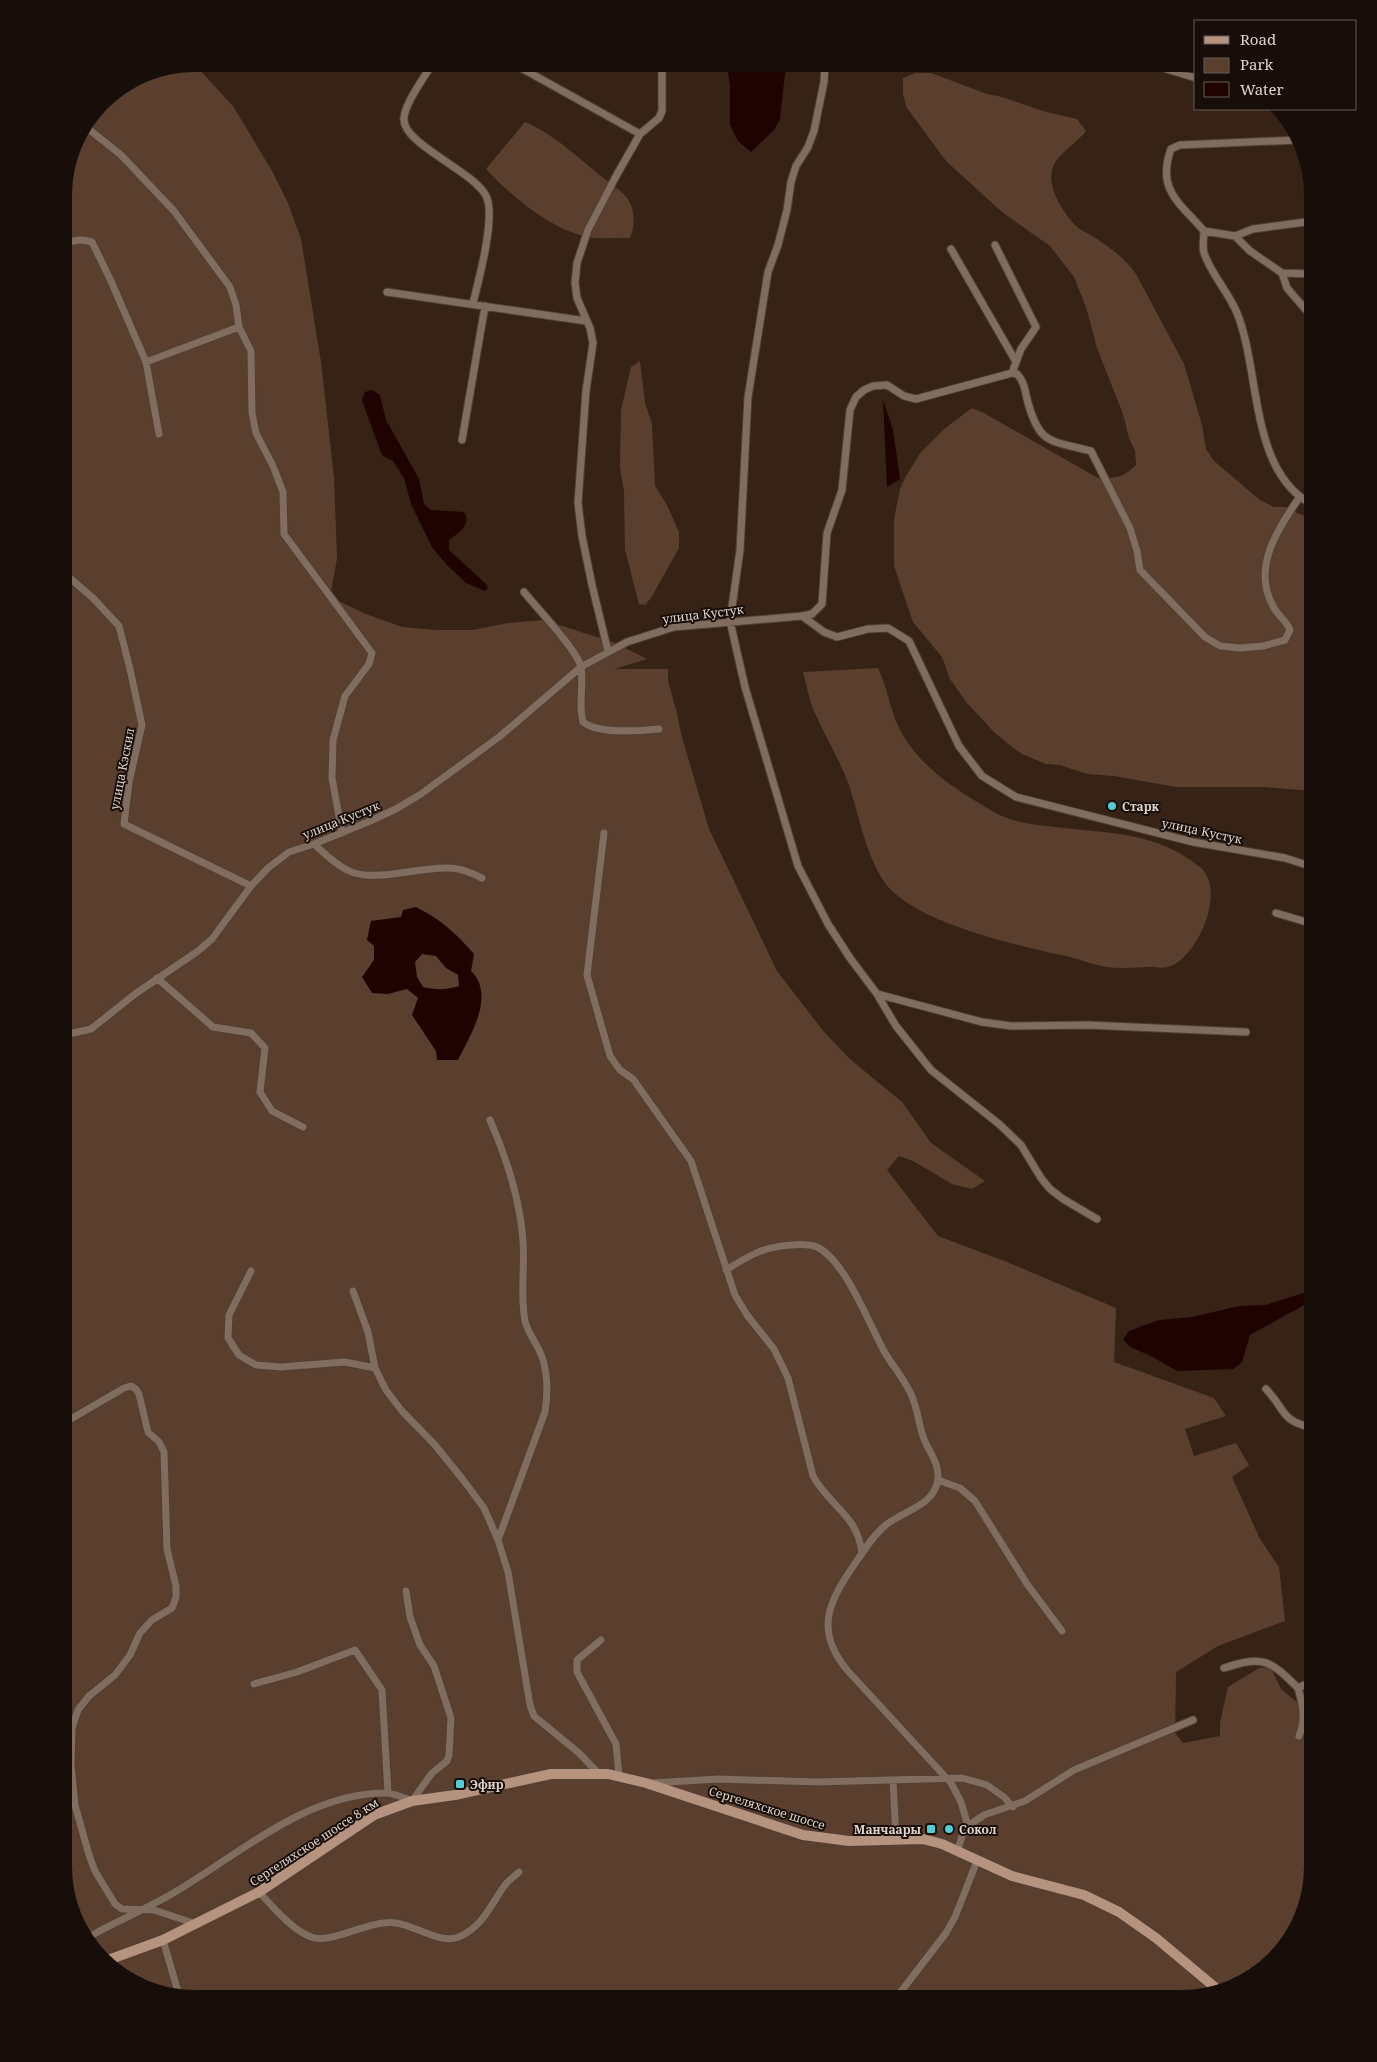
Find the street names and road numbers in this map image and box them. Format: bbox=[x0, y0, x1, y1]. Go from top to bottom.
street label: улица Кустук bbox=[661, 600, 745, 627]
street label: улица Кэскил bbox=[106, 727, 138, 811]
street label: улица Кустук bbox=[300, 796, 383, 843]
street label: улица Кустук bbox=[1160, 814, 1245, 848]
street label: Сергеляхское шоссе bbox=[707, 1782, 827, 1834]
street label: Сергеляхское шоссе 8 км bbox=[246, 1794, 382, 1890]

